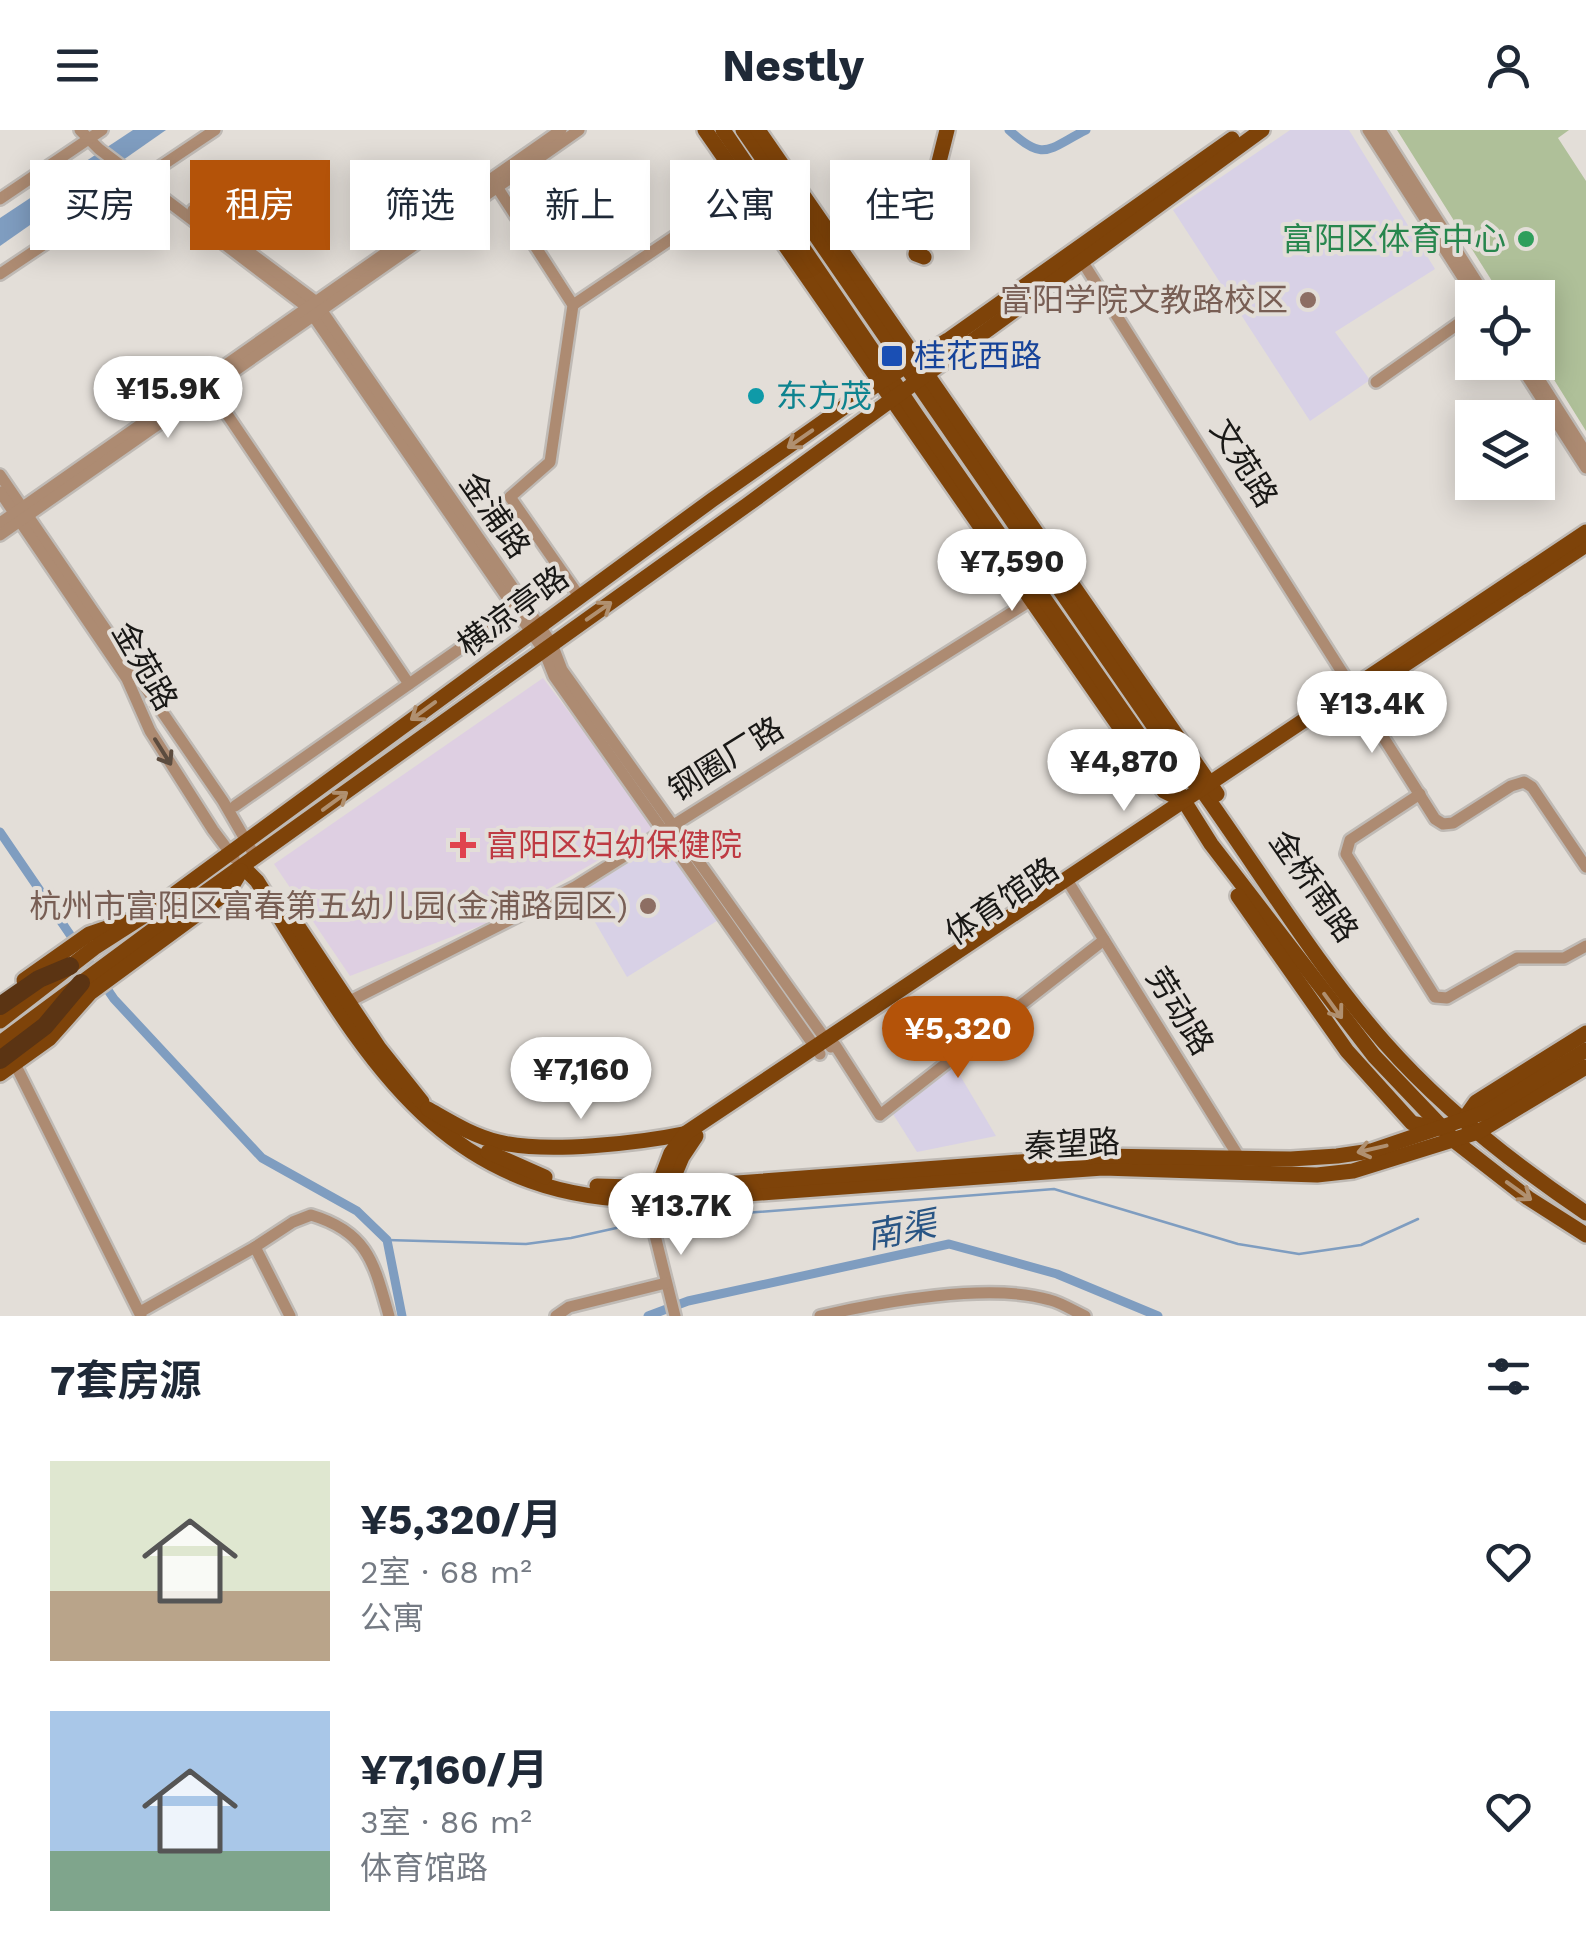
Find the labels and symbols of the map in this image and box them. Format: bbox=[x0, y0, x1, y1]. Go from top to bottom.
place label: 富阳区体育中心 bbox=[1282, 220, 1506, 258]
marker: 富阳区体育中心 bbox=[1515, 228, 1537, 250]
place label: 富阳学院文教路校区 bbox=[1000, 281, 1288, 319]
marker: 富阳学院文教路校区 bbox=[1297, 289, 1319, 311]
place label: 桂花西路 bbox=[914, 337, 1042, 375]
marker: 桂花西路 bbox=[879, 343, 905, 369]
pin: ¥15.9K bbox=[87, 356, 249, 441]
place label: 东方茂 bbox=[776, 377, 872, 415]
marker: 东方茂 bbox=[745, 385, 767, 407]
street label: 文苑路 bbox=[1202, 412, 1286, 514]
one-way arrow bbox=[787, 428, 815, 449]
street label: 金浦路 bbox=[452, 465, 538, 565]
pin: ¥7,590 bbox=[931, 529, 1093, 614]
street label: 横凉亭路 bbox=[450, 558, 576, 664]
one-way arrow bbox=[585, 601, 612, 622]
street label: 金苑路 bbox=[105, 615, 185, 717]
pin: ¥13.4K bbox=[1291, 671, 1453, 756]
one-way arrow bbox=[410, 700, 437, 721]
street label: 钢圈厂路 bbox=[662, 709, 790, 809]
pin: ¥4,870 bbox=[1043, 729, 1205, 814]
one-way arrow bbox=[153, 737, 174, 765]
one-way arrow bbox=[321, 791, 349, 812]
street label: 金桥南路 bbox=[1262, 823, 1366, 949]
place label: 富阳区妇幼保健院 bbox=[486, 826, 742, 864]
marker: 富阳区妇幼保健院 bbox=[450, 832, 476, 858]
street label: 体育馆路 bbox=[938, 849, 1066, 953]
place label: 杭州市富阳区富春第五幼儿园(金浦路园区) bbox=[30, 887, 628, 925]
marker: 杭州市富阳区富春第五幼儿园(金浦路园区) bbox=[637, 895, 659, 917]
street label: 劳动路 bbox=[1138, 960, 1222, 1062]
one-way arrow bbox=[1322, 991, 1343, 1019]
pin: ¥5,320 bbox=[877, 996, 1039, 1081]
pin: ¥7,160 bbox=[500, 1037, 662, 1122]
street label: 秦望路 bbox=[1023, 1123, 1121, 1165]
one-way arrow bbox=[1357, 1141, 1389, 1159]
pin: ¥13.7K bbox=[600, 1173, 762, 1258]
one-way arrow bbox=[1505, 1180, 1532, 1201]
water label: 南渠 bbox=[863, 1202, 944, 1257]

